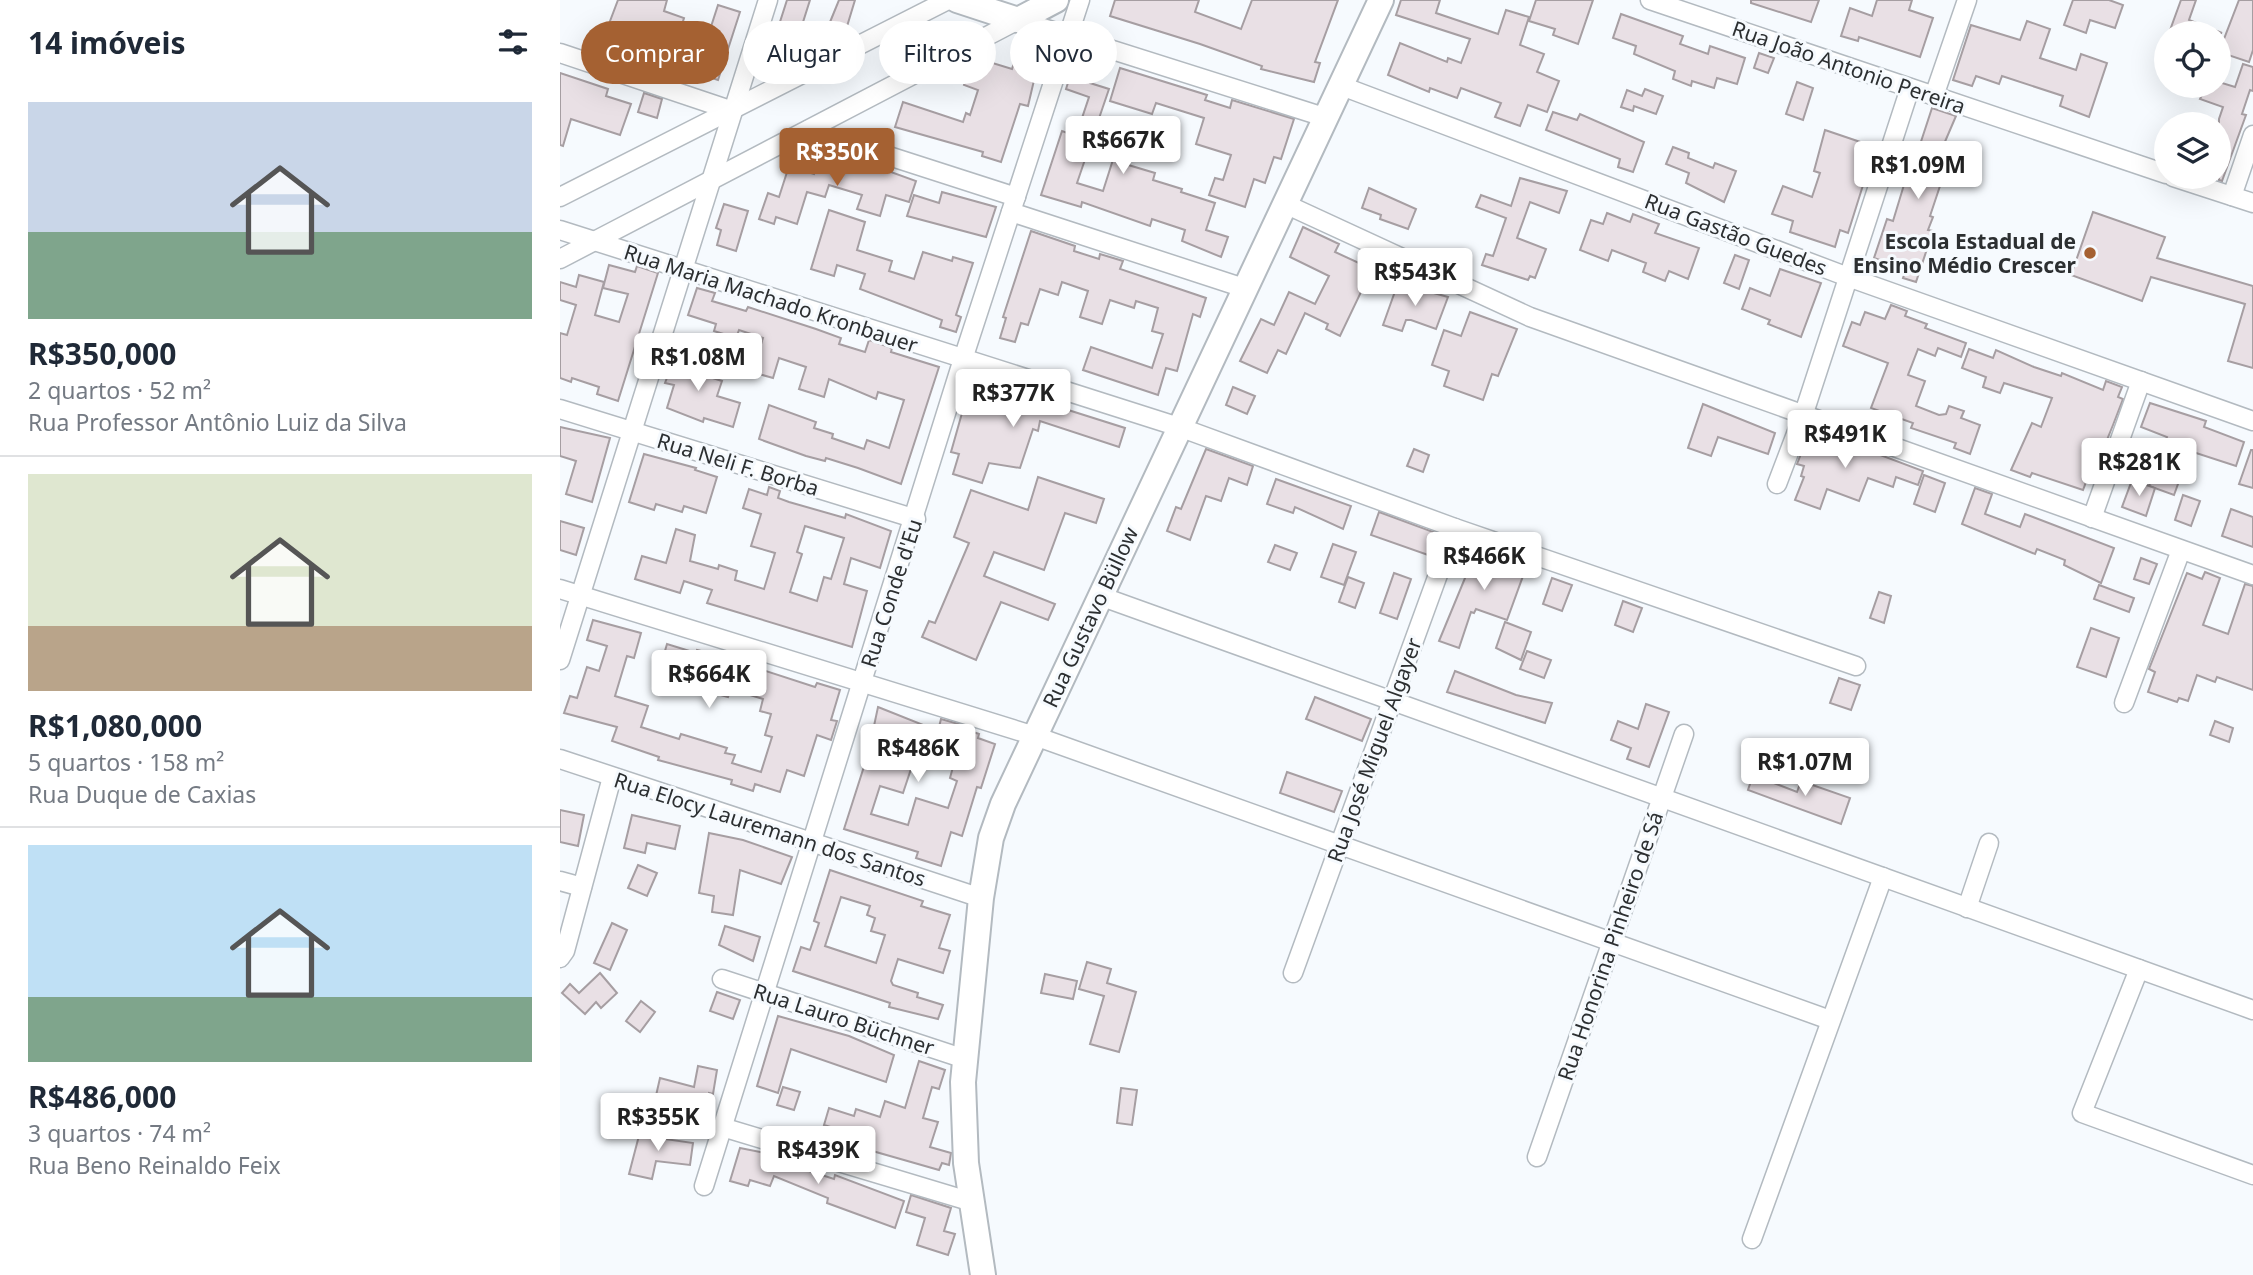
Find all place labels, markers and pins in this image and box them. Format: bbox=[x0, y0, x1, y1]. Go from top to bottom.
pin: R$667K bbox=[1066, 116, 1180, 176]
pin: R$350K bbox=[780, 128, 894, 188]
pin: R$1.09M bbox=[1853, 142, 1983, 201]
place label: Escola Estadual de Ensino Médio Crescer bbox=[1853, 227, 2077, 279]
marker: Escola Estadual de Ensino Médio Crescer bbox=[2082, 245, 2098, 261]
pin: R$543K bbox=[1358, 248, 1472, 308]
pin: R$1.08M bbox=[633, 334, 763, 393]
pin: R$377K bbox=[956, 370, 1070, 429]
pin: R$491K bbox=[1788, 410, 1902, 470]
pin: R$281K bbox=[2082, 438, 2196, 498]
pin: R$466K bbox=[1427, 532, 1541, 592]
pin: R$664K bbox=[652, 650, 766, 710]
pin: R$486K bbox=[861, 724, 975, 784]
pin: R$1.07M bbox=[1740, 738, 1870, 798]
pin: R$355K bbox=[601, 1094, 715, 1153]
pin: R$439K bbox=[761, 1126, 875, 1186]

